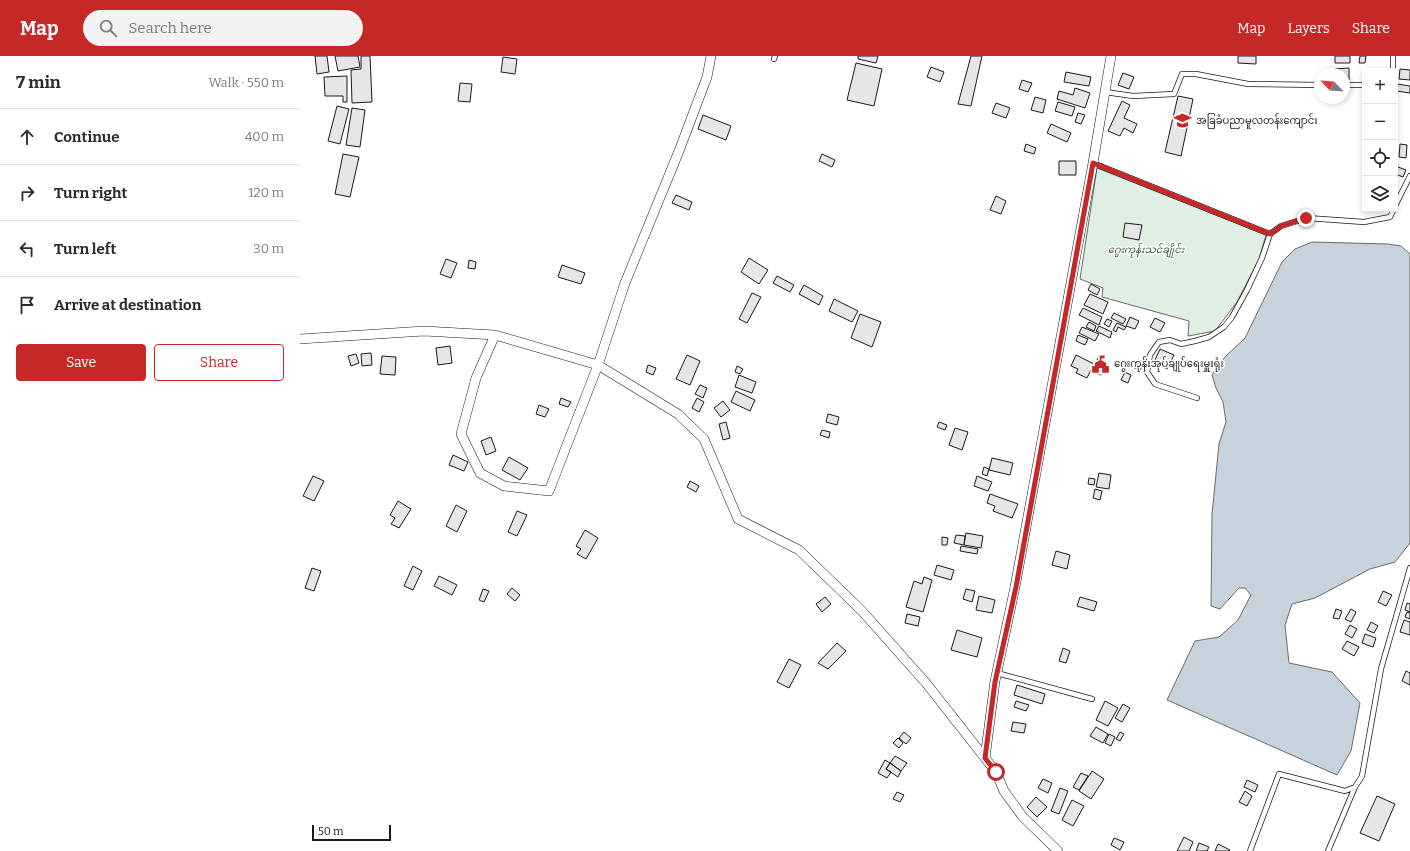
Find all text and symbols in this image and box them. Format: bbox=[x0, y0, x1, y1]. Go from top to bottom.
search box bbox=[83, 10, 363, 46]
text: Map bbox=[20, 17, 59, 40]
icon: search bbox=[97, 17, 119, 39]
text: Search here bbox=[129, 19, 212, 37]
text: Map bbox=[1237, 20, 1265, 37]
text: Layers bbox=[1287, 20, 1330, 37]
text: Share bbox=[1352, 20, 1390, 37]
north arrow bbox=[1314, 68, 1350, 104]
map controls bbox=[1362, 68, 1398, 212]
button: + bbox=[1362, 68, 1398, 104]
text: 7 min bbox=[16, 72, 61, 93]
text: Walk · 550 m bbox=[208, 75, 284, 90]
button: − bbox=[1362, 104, 1398, 140]
school or university icon: အခြခံပညာမူလတန်းကျောင်း bbox=[1173, 111, 1193, 131]
place label: အခြခံပညာမူလတန်းကျောင်း bbox=[1196, 113, 1318, 129]
icon: ahead bbox=[16, 126, 38, 148]
text: Continue bbox=[54, 128, 120, 146]
text: 400 m bbox=[245, 129, 284, 144]
button: locate bbox=[1362, 140, 1398, 176]
button: layers bbox=[1362, 176, 1398, 212]
icon: right bbox=[16, 182, 38, 204]
text: Turn right bbox=[54, 184, 127, 202]
text: 120 m bbox=[248, 185, 284, 200]
route end bbox=[1297, 209, 1315, 227]
icon: left bbox=[16, 238, 38, 260]
text: Turn left bbox=[54, 240, 116, 258]
text: 30 m bbox=[253, 241, 284, 256]
park label: ဂွေးကုန်းသင်ချိုင်း bbox=[1108, 242, 1185, 258]
icon: arrive bbox=[16, 294, 38, 316]
text: Arrive at destination bbox=[54, 296, 201, 314]
button: Save bbox=[16, 344, 146, 381]
button: Share bbox=[154, 344, 284, 381]
public building icon: ဂွေးကုန်းအုပ်ချုပ်ရေးမှူးရုံး bbox=[1091, 354, 1111, 374]
place label: ဂွေးကုန်းအုပ်ချုပ်ရေးမှူးရုံး bbox=[1114, 356, 1224, 372]
route start bbox=[987, 763, 1005, 781]
scale bar bbox=[312, 823, 391, 842]
text: 50 m bbox=[318, 825, 344, 838]

